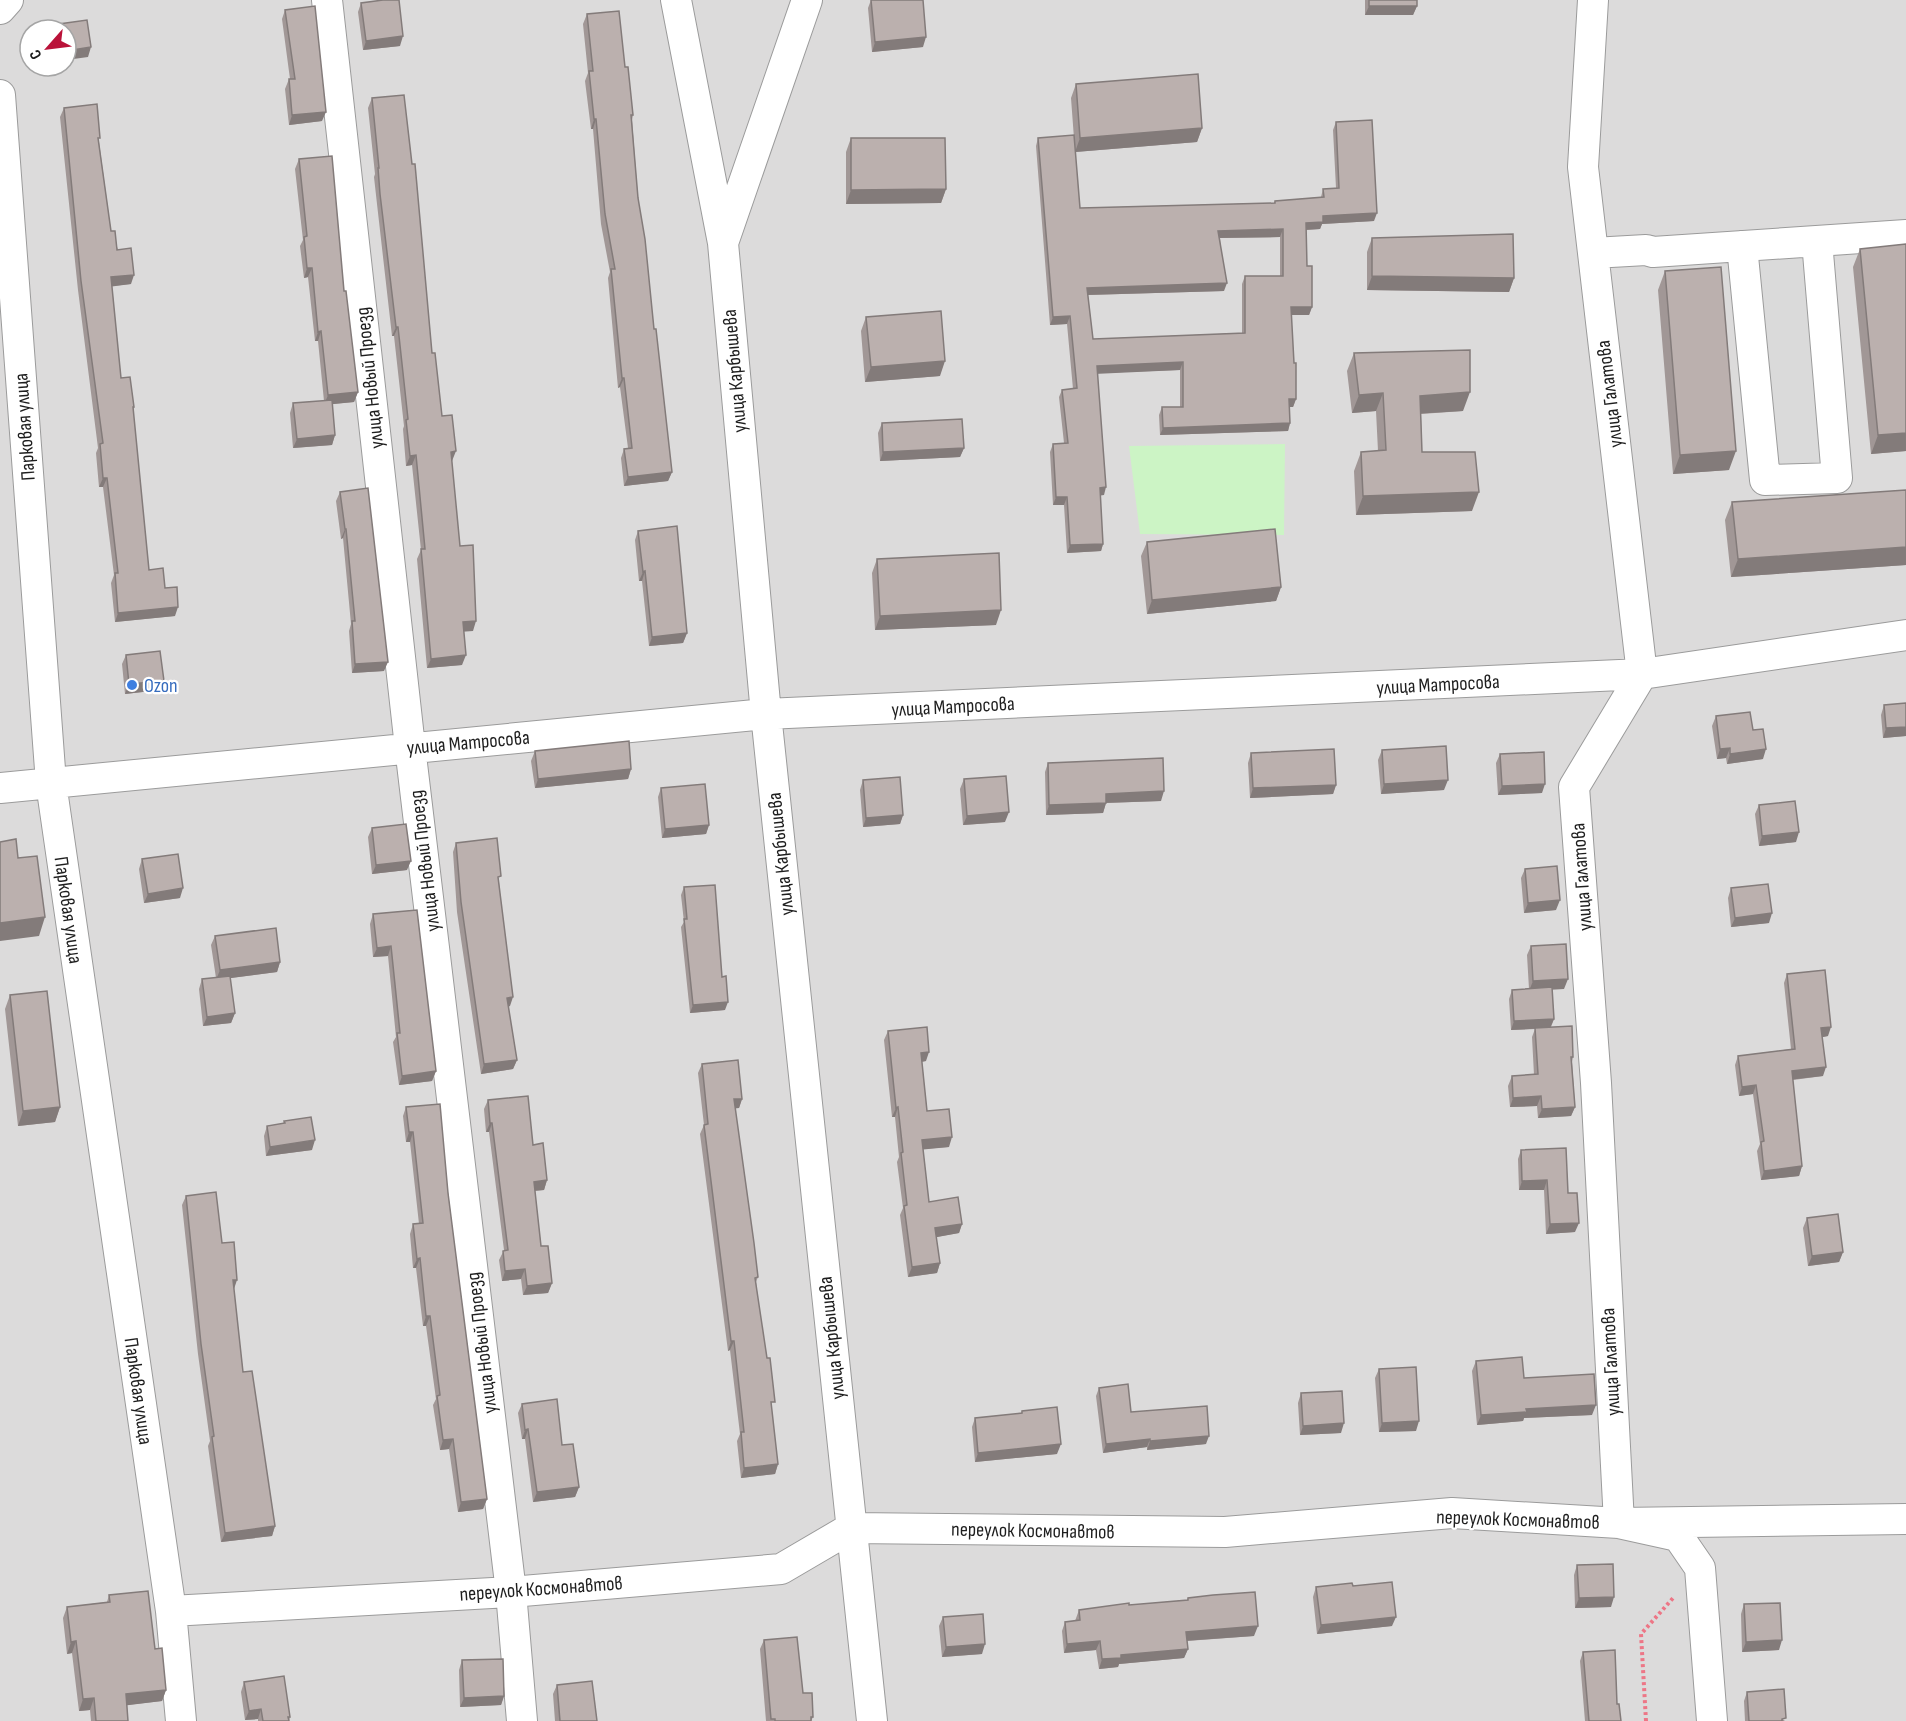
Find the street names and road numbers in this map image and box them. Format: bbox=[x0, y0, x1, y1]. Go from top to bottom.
street label: улица Новый Проезд bbox=[351, 306, 389, 450]
street label: улица Карбышева bbox=[718, 308, 752, 434]
street label: улица Галатова bbox=[1591, 339, 1628, 449]
street label: Парковая улица bbox=[9, 372, 41, 482]
street label: улица Матросова bbox=[1376, 670, 1500, 700]
street label: улица Матросова bbox=[891, 692, 1015, 722]
street label: улица Матросова bbox=[406, 726, 531, 760]
street label: улица Новый Проезд bbox=[404, 789, 446, 933]
street label: улица Карбышева bbox=[763, 791, 799, 917]
street label: улица Галатова bbox=[1566, 822, 1598, 932]
street label: Парковая улица bbox=[49, 855, 87, 965]
street label: улица Новый Проезд bbox=[461, 1271, 503, 1415]
street label: улица Карбышева bbox=[814, 1275, 850, 1401]
street label: улица Галатова bbox=[1596, 1307, 1626, 1417]
street label: Парковая улица bbox=[119, 1336, 157, 1446]
street label: переулок Космонавтов bbox=[1436, 1505, 1600, 1535]
street label: переулок Космонавтов bbox=[951, 1518, 1115, 1544]
street label: переулок Космонавтов bbox=[459, 1571, 624, 1607]

